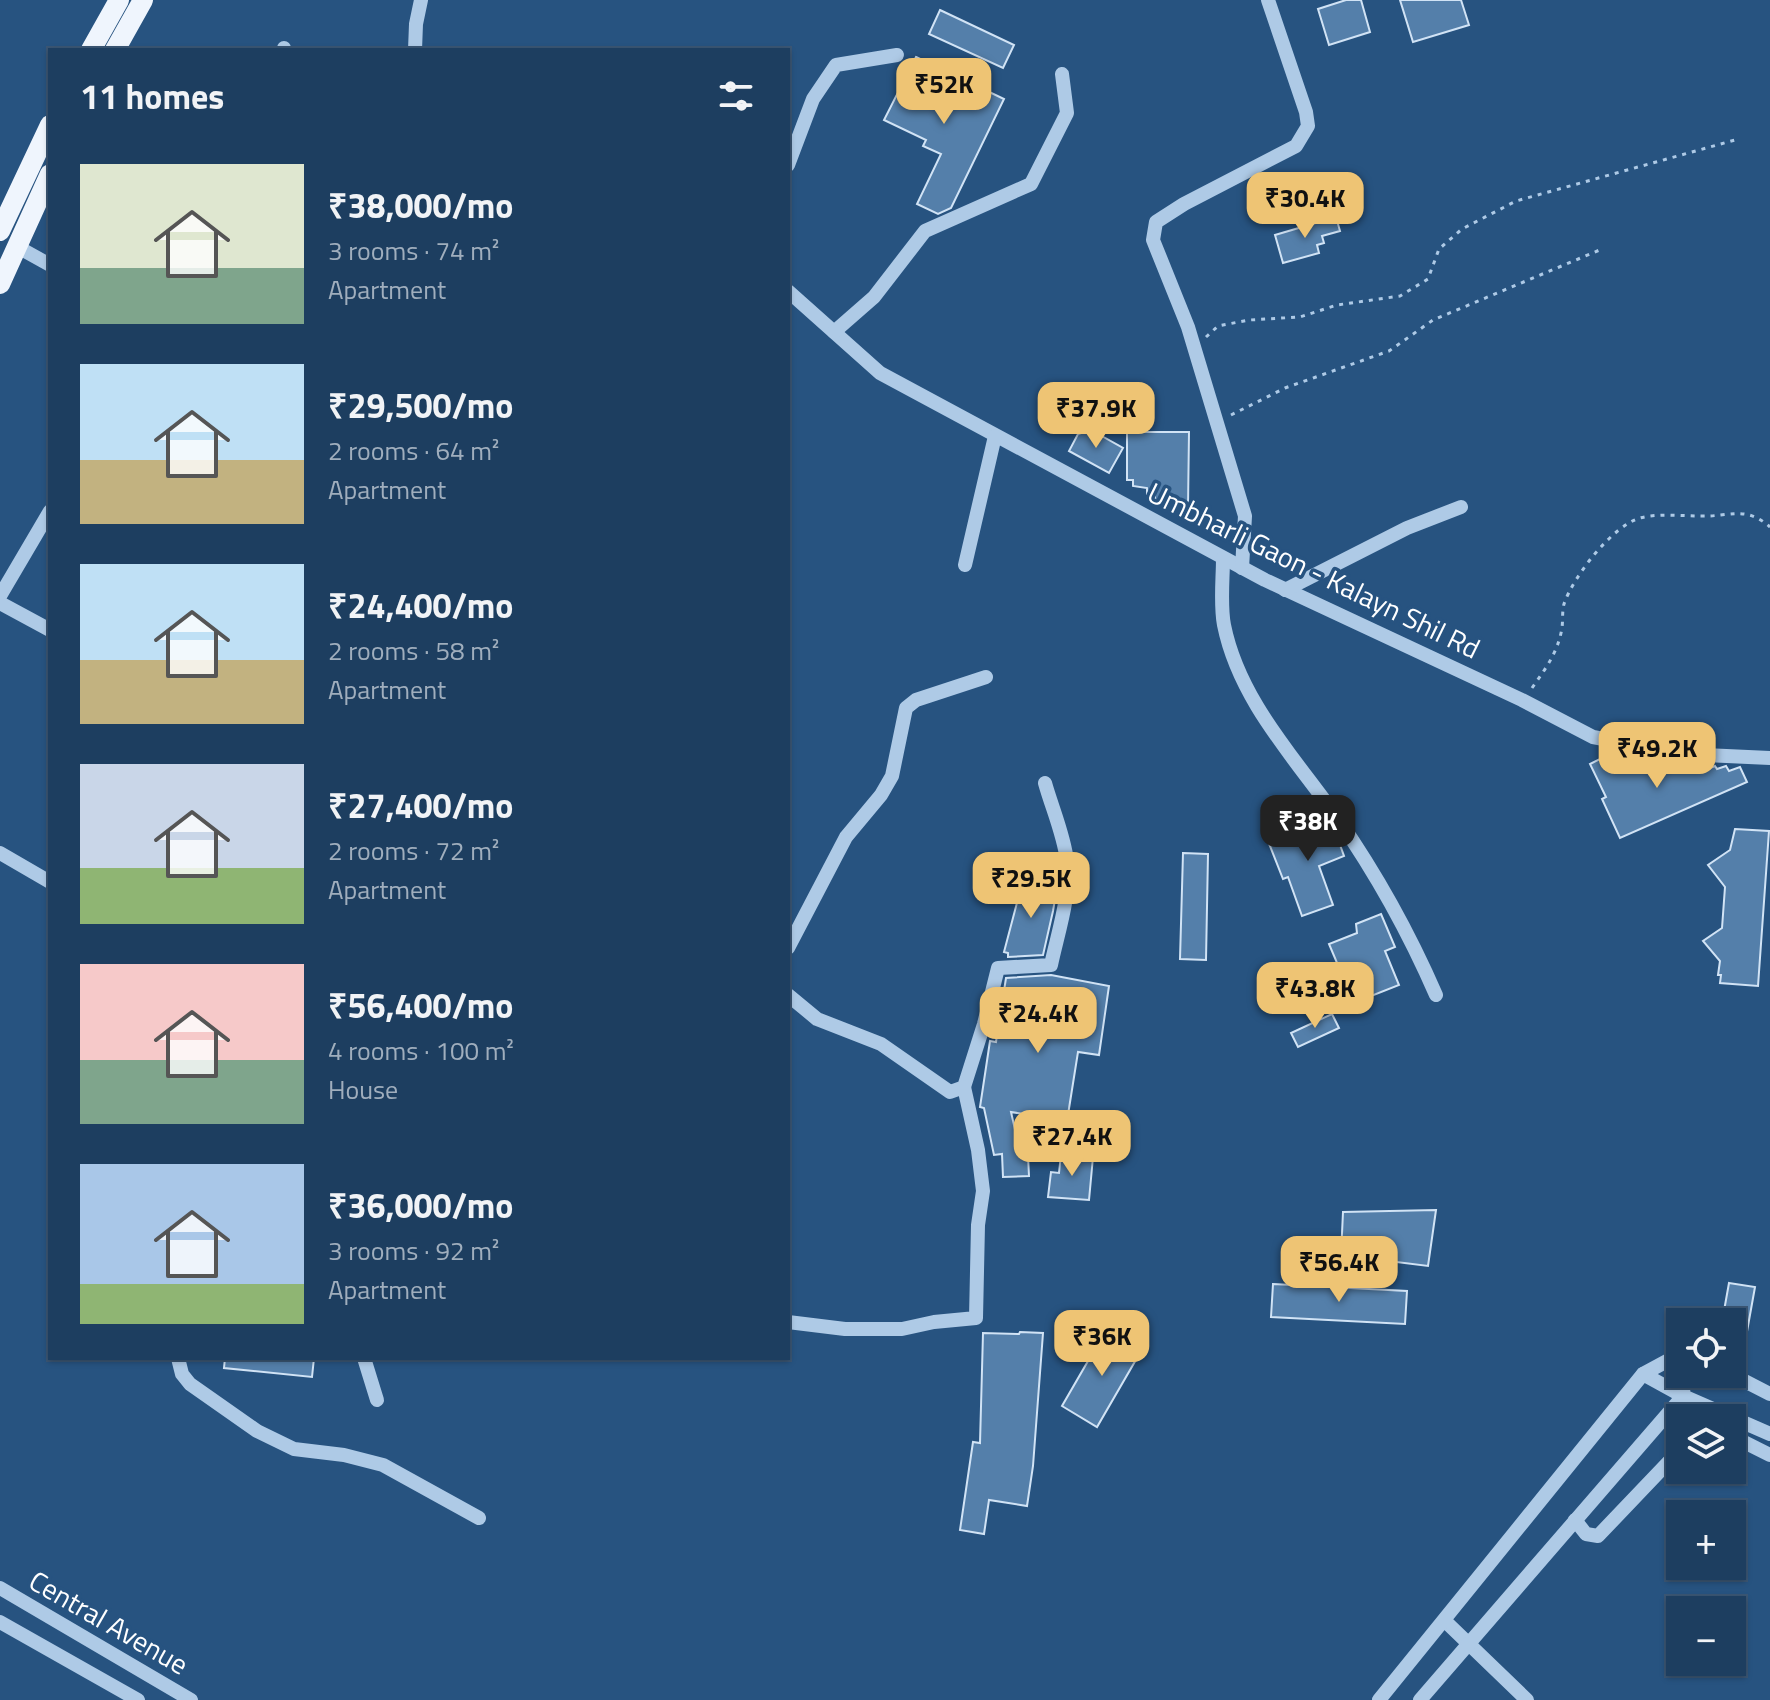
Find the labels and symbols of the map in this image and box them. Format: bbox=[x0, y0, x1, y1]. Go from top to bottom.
pin: ₹52K bbox=[897, 58, 991, 126]
pin: ₹30.4K bbox=[1240, 172, 1370, 240]
pin: ₹37.9K bbox=[1031, 382, 1161, 450]
street label: Umbharli Gaon - Kalayn Shil Rd bbox=[1140, 471, 1488, 669]
pin: ₹49.2K bbox=[1592, 722, 1722, 790]
pin: ₹38K bbox=[1261, 795, 1355, 863]
pin: ₹29.5K bbox=[966, 852, 1096, 920]
pin: ₹43.8K bbox=[1250, 962, 1380, 1030]
pin: ₹24.4K bbox=[973, 987, 1103, 1055]
pin: ₹27.4K bbox=[1007, 1110, 1137, 1178]
pin: ₹56.4K bbox=[1274, 1236, 1404, 1304]
pin: ₹36K bbox=[1055, 1310, 1149, 1378]
street label: Central Avenue bbox=[21, 1559, 197, 1685]

